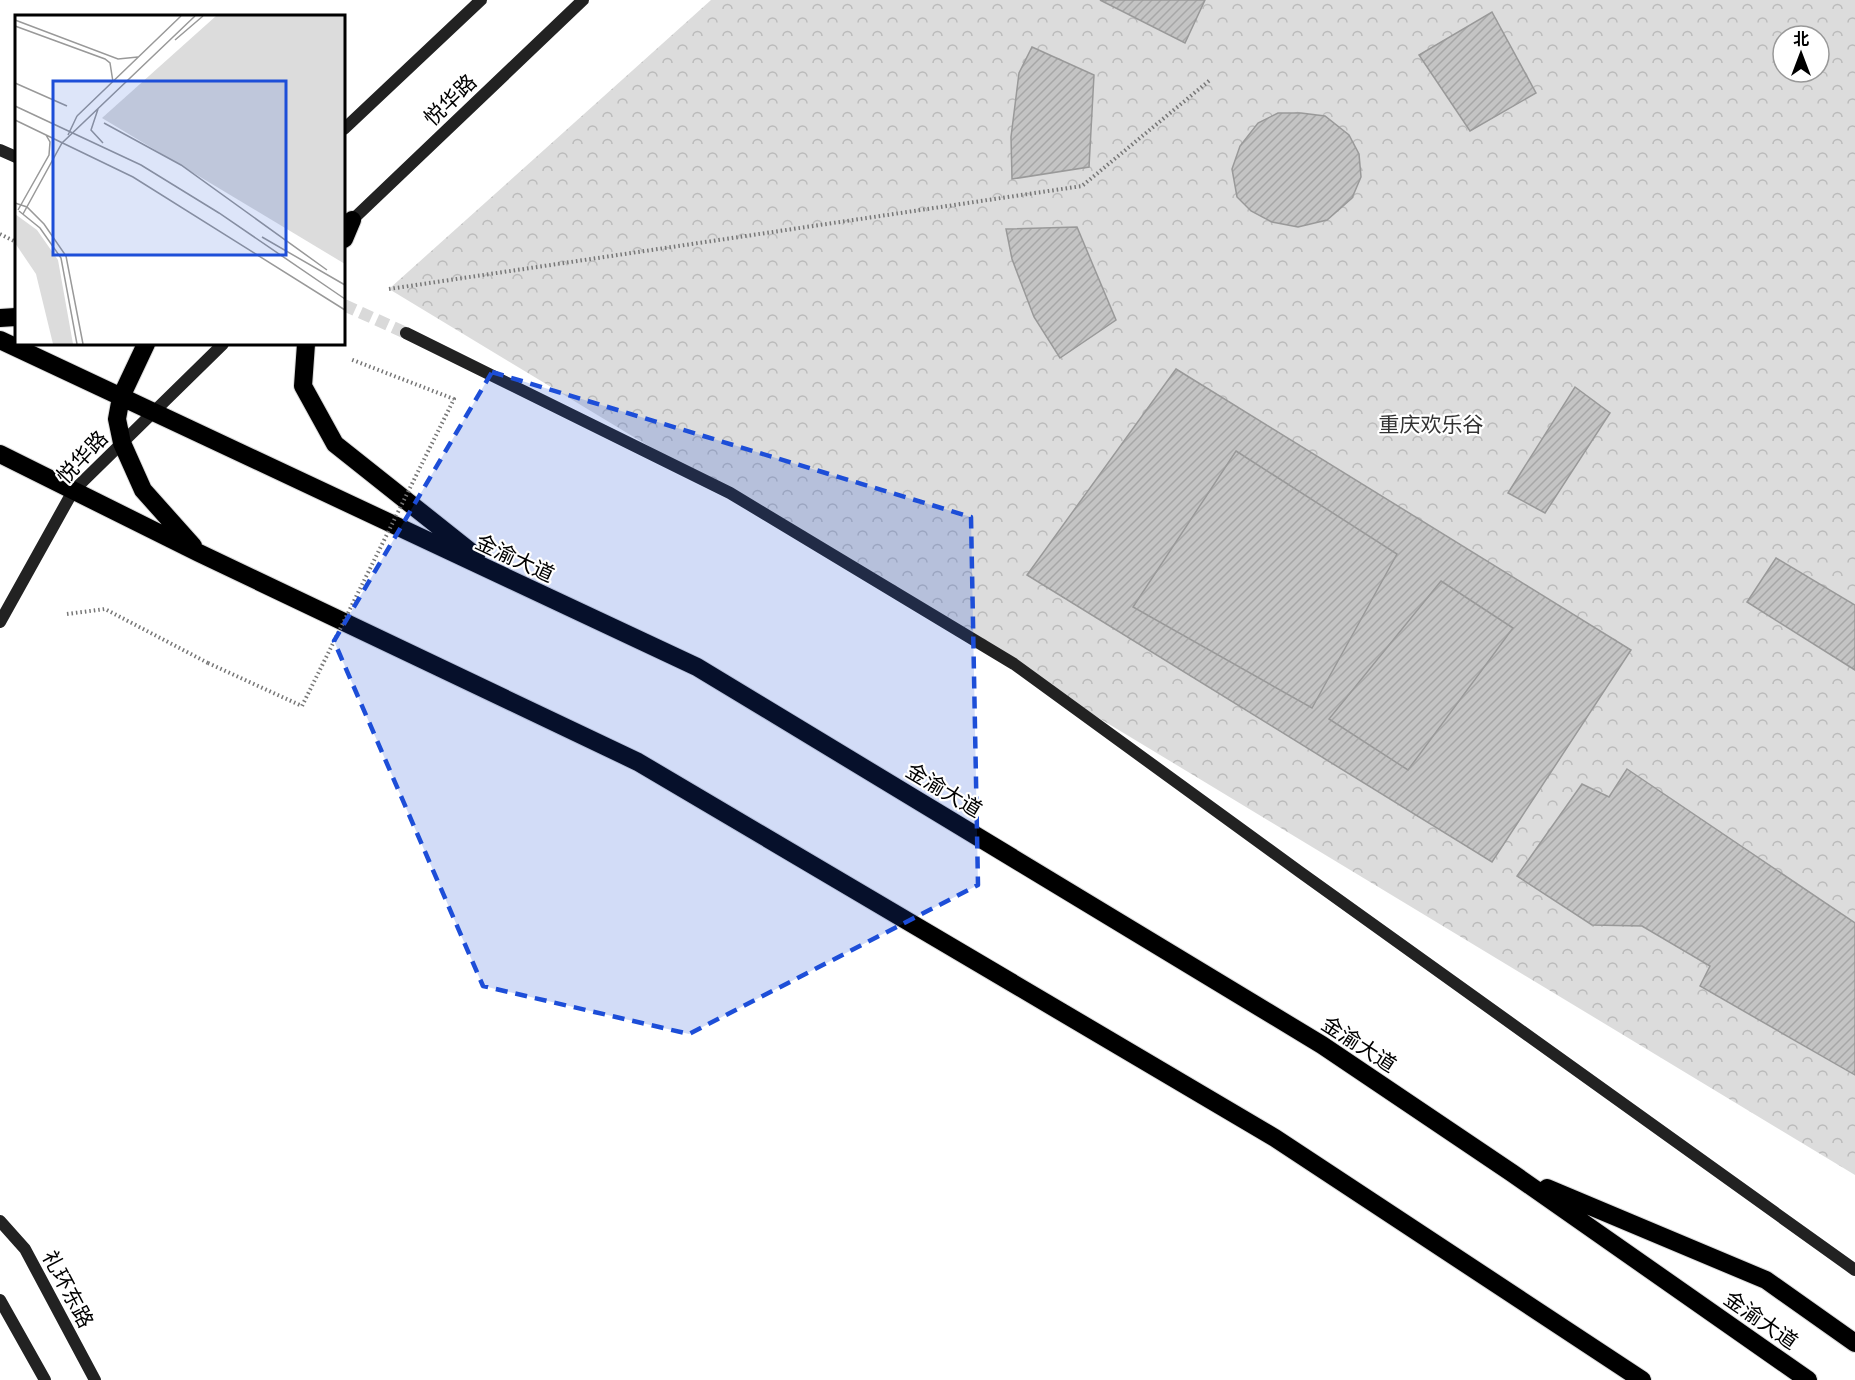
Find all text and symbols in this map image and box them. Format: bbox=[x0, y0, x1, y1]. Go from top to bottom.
inset map bbox=[15, 15, 345, 345]
north arrow bbox=[1771, 24, 1831, 84]
text: 北 bbox=[1793, 30, 1809, 49]
street label: 悦华路 bbox=[419, 69, 481, 131]
park label: 重庆欢乐谷 bbox=[1379, 412, 1484, 437]
street label: 悦华路 bbox=[51, 425, 113, 489]
street label: 金渝大道 bbox=[472, 529, 558, 587]
street label: 金渝大道 bbox=[902, 758, 986, 822]
street label: 金渝大道 bbox=[1317, 1011, 1401, 1077]
street label: 礼环东路 bbox=[37, 1246, 99, 1332]
street label: 金渝大道 bbox=[1719, 1286, 1803, 1354]

